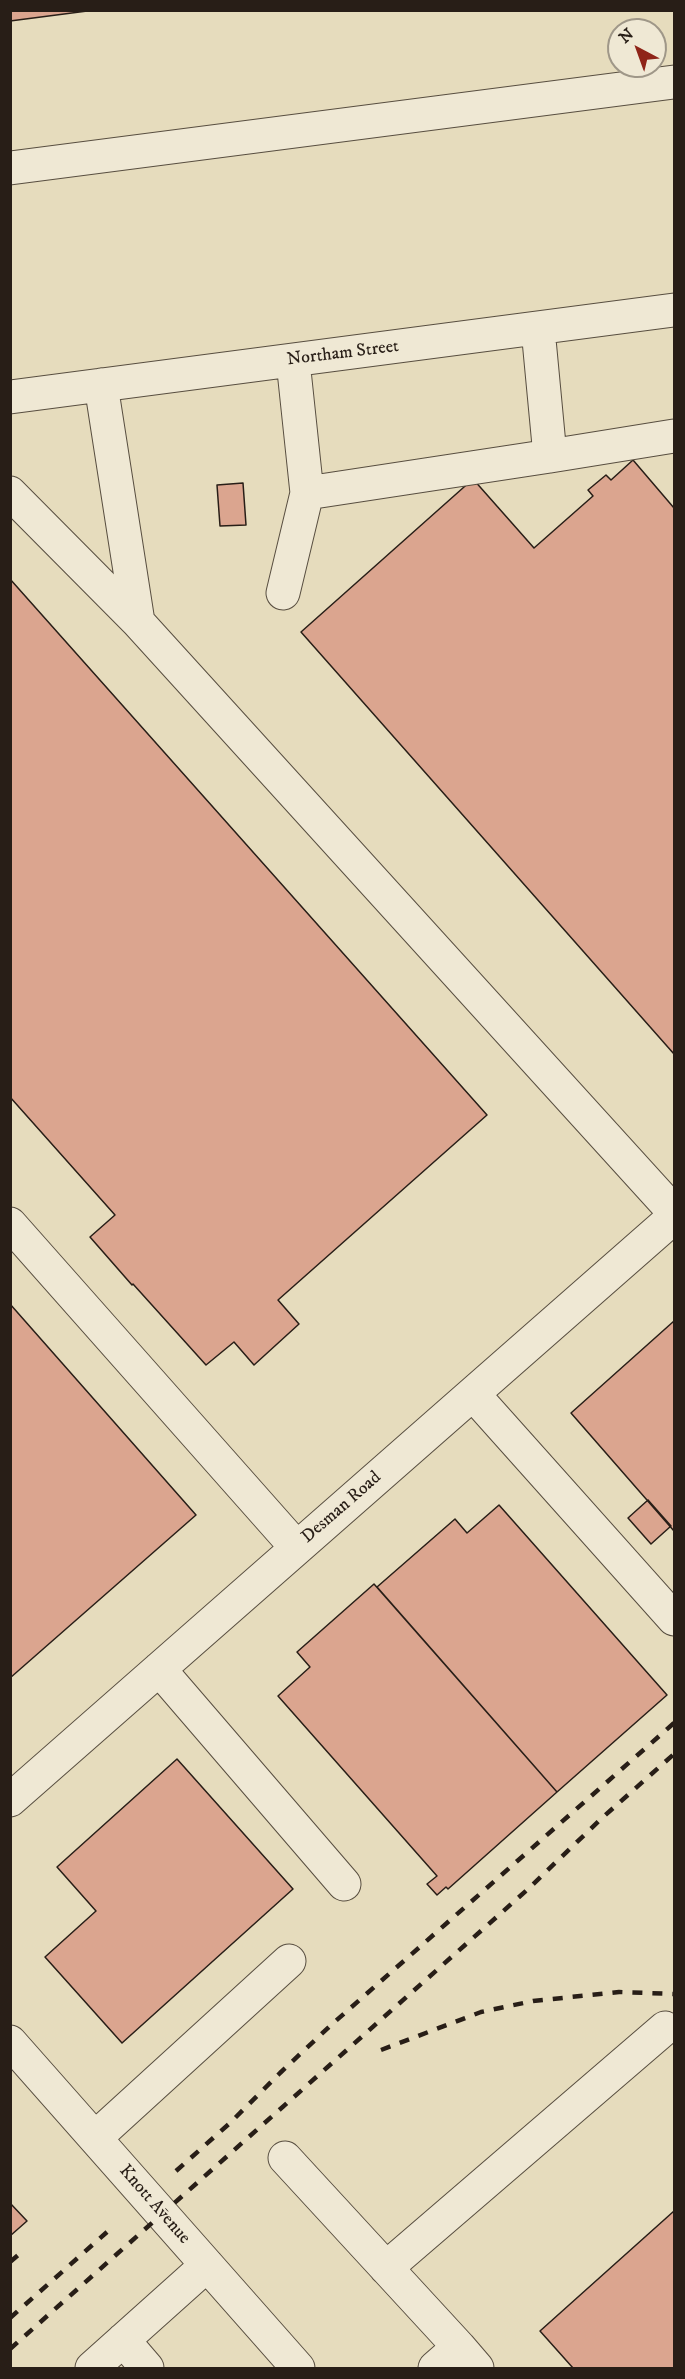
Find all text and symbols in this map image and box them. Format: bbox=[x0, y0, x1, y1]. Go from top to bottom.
north arrow bbox=[607, 18, 667, 78]
text: N bbox=[615, 24, 638, 48]
street label: Northam Street bbox=[286, 336, 400, 372]
street label: Desman Road bbox=[298, 1468, 386, 1548]
street label: Knott Avenue bbox=[114, 2161, 194, 2249]

